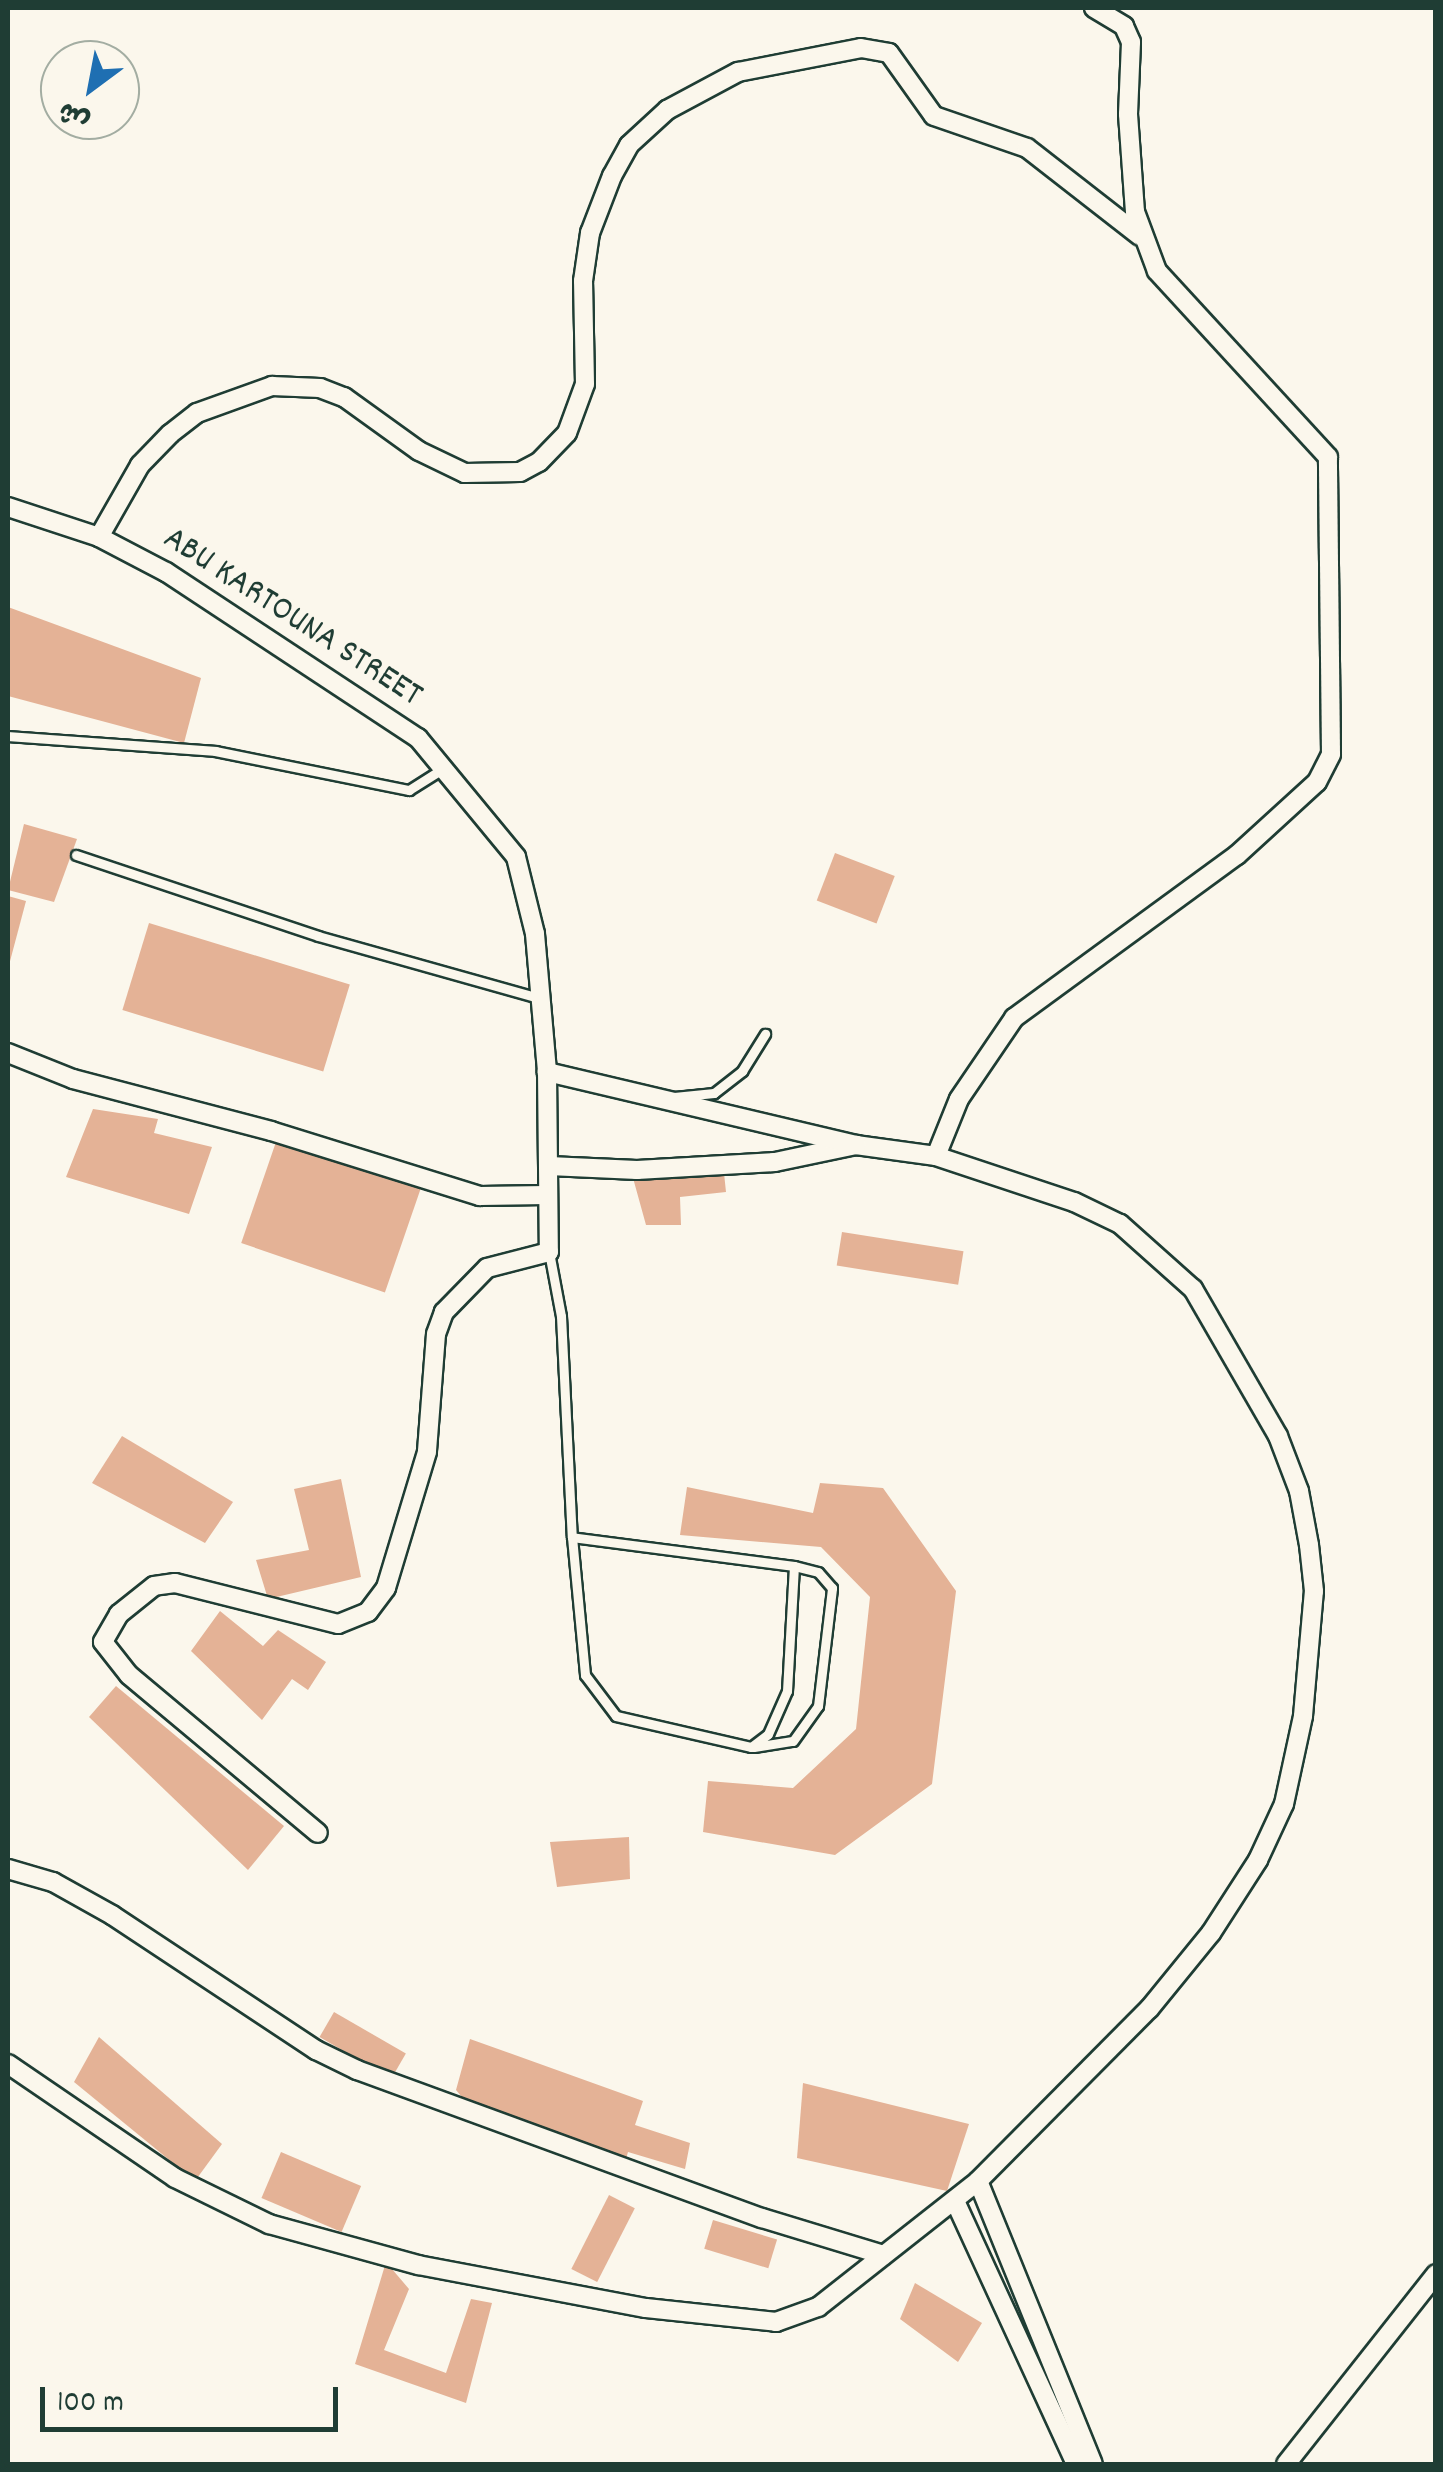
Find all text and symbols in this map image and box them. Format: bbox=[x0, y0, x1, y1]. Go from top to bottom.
north arrow bbox=[40, 40, 140, 140]
text: ش bbox=[51, 89, 99, 139]
street label: ABU KARTOUNA STREET bbox=[155, 519, 429, 717]
scale bar bbox=[45, 2367, 342, 2429]
text: 100 m bbox=[57, 2383, 124, 2426]

